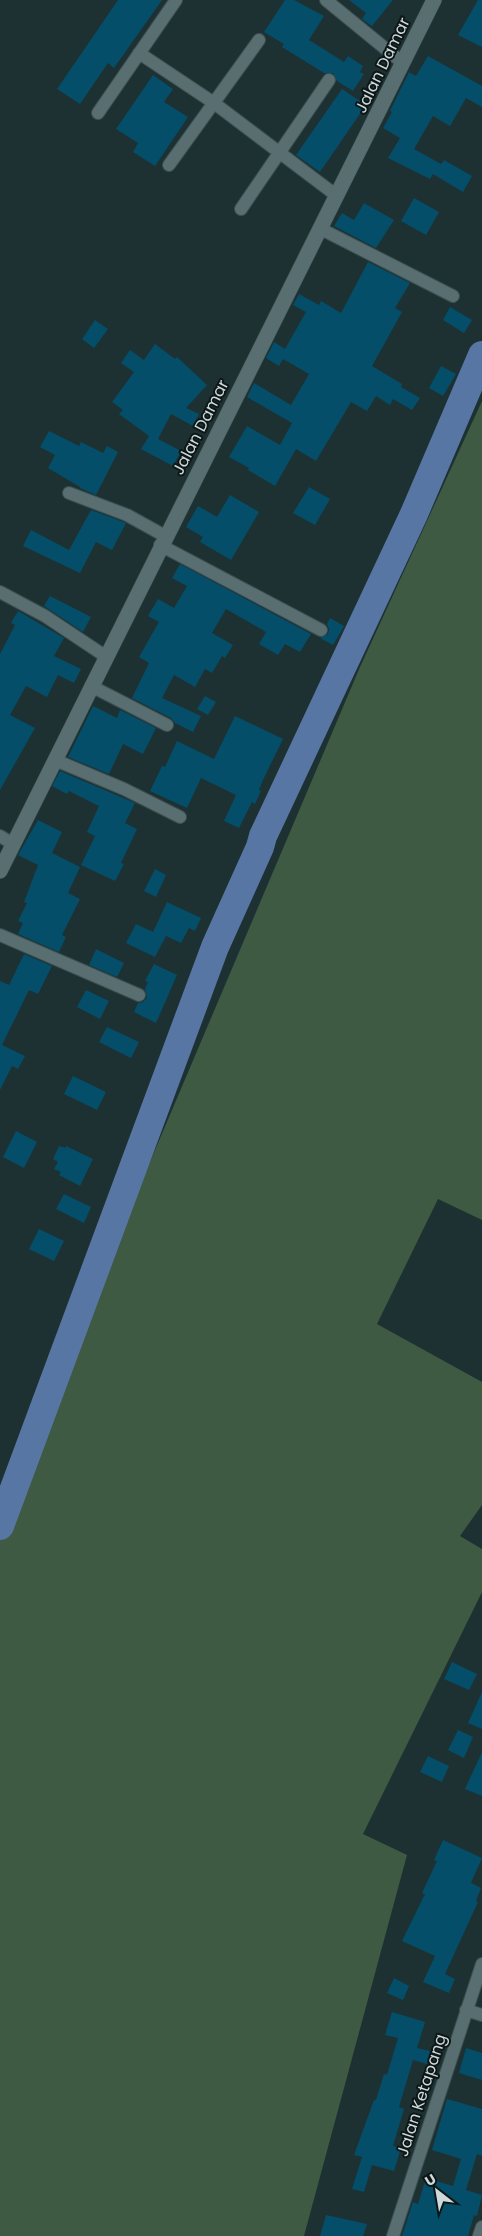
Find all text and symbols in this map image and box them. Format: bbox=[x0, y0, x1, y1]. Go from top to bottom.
street label: Jalan Damar bbox=[349, 13, 416, 117]
street label: Jalan Damar bbox=[167, 376, 234, 479]
street label: Jalan Ketapang bbox=[391, 2031, 452, 2159]
north arrow bbox=[412, 2166, 462, 2216]
text: U bbox=[421, 2169, 440, 2191]

